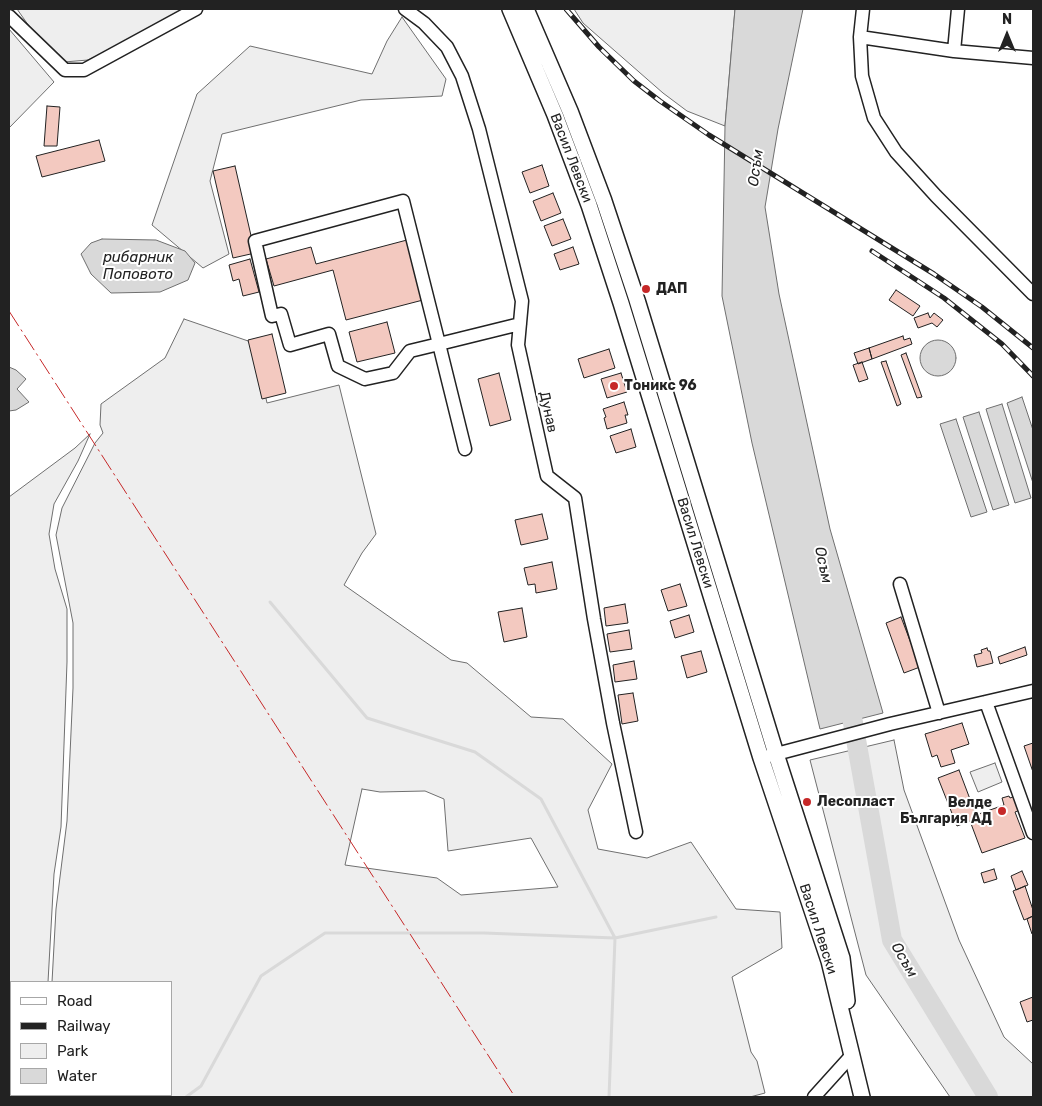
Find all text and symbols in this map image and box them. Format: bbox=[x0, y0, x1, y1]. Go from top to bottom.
north arrow bbox=[982, 10, 1032, 60]
text: N bbox=[1002, 11, 1012, 28]
street label: Васил Левски bbox=[546, 111, 596, 205]
water label: Осъм bbox=[744, 148, 768, 188]
water label: рибарник Поповото bbox=[103, 249, 173, 284]
place label: ДАП bbox=[656, 281, 687, 297]
marker: ДАП bbox=[640, 283, 652, 295]
place label: Тоникс 96 bbox=[624, 378, 697, 394]
marker: Тоникс 96 bbox=[608, 380, 620, 392]
street label: Дунав bbox=[535, 390, 561, 434]
street label: Васил Левски bbox=[673, 495, 717, 591]
water label: Осъм bbox=[810, 545, 836, 585]
place label: Лесопласт bbox=[817, 794, 895, 810]
place label: Велде България АД bbox=[900, 795, 992, 828]
marker: Лесопласт bbox=[801, 796, 813, 808]
marker: Велде България АД bbox=[996, 805, 1008, 817]
street label: Васил Левски bbox=[795, 882, 841, 976]
water label: Осъм bbox=[887, 939, 921, 981]
legend bbox=[10, 981, 172, 1096]
text: Road bbox=[57, 992, 93, 1010]
text: Railway bbox=[57, 1017, 111, 1035]
text: Park bbox=[57, 1042, 88, 1060]
text: Water bbox=[57, 1067, 97, 1085]

